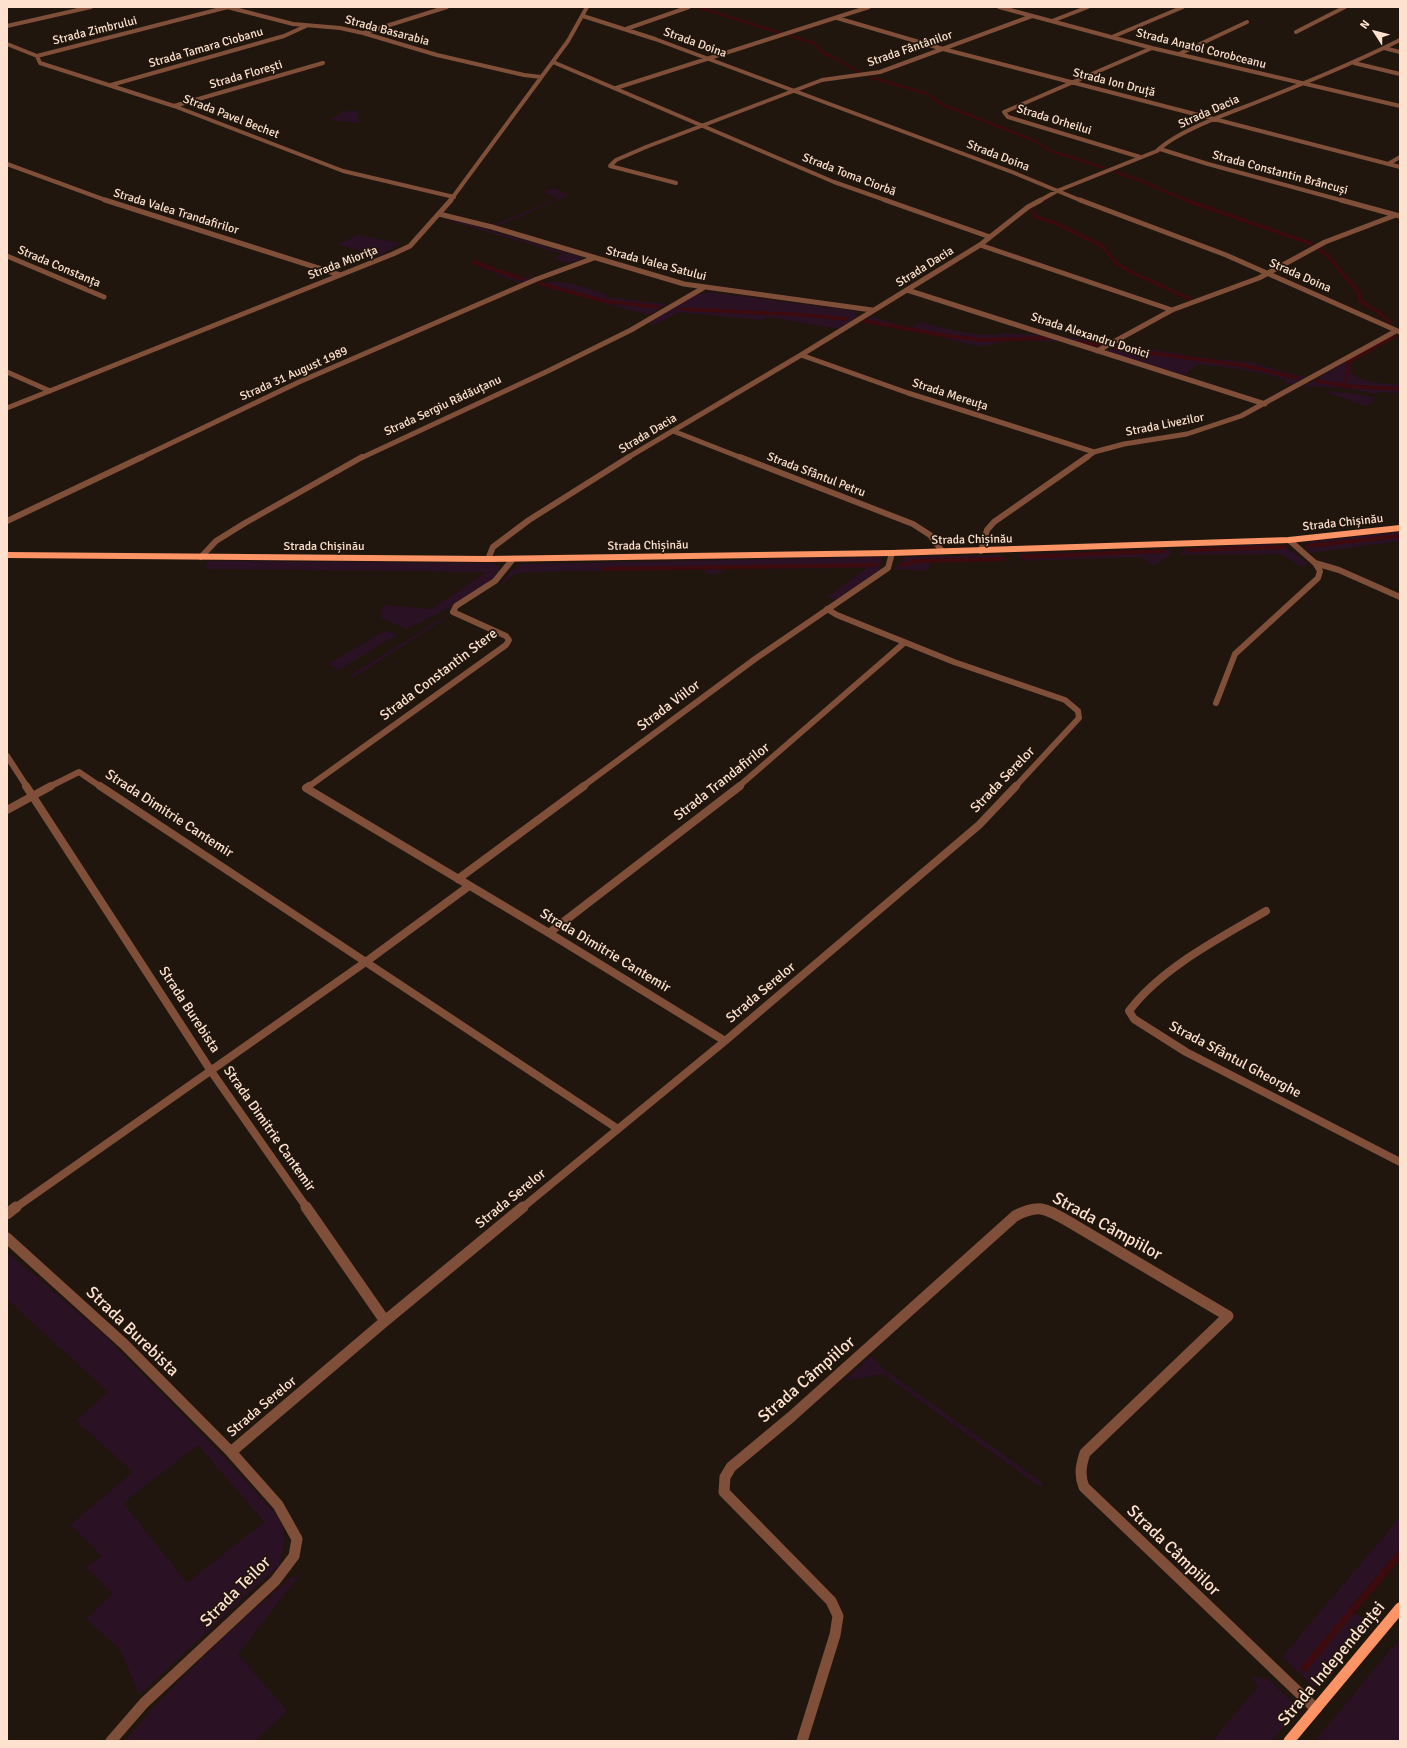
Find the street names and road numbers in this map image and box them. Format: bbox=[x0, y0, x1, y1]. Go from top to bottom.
street label: Strada Basarabia bbox=[343, 13, 431, 49]
street label: Strada Zimbrului bbox=[51, 14, 139, 48]
street label: Strada Tamara Ciobanu bbox=[147, 25, 265, 71]
street label: Strada Doina bbox=[661, 25, 729, 61]
street label: Strada Anatol Corobceanu bbox=[1134, 26, 1268, 72]
street label: Strada Fântânilor bbox=[866, 28, 954, 70]
street label: Strada Florești bbox=[208, 58, 284, 92]
street label: Strada Ion Druță bbox=[1071, 66, 1157, 100]
street label: Strada Pavel Bechet bbox=[181, 92, 281, 142]
street label: Strada Dacia bbox=[1176, 92, 1242, 132]
street label: Strada Orheilui bbox=[1015, 102, 1093, 138]
street label: Strada Doina bbox=[965, 137, 1031, 175]
street label: Strada Constantin Brâncuși bbox=[1211, 148, 1349, 198]
street label: Strada Toma Ciorbă bbox=[800, 150, 898, 200]
street label: Strada Valea Trandafirilor bbox=[111, 186, 241, 238]
street label: Strada Constanța bbox=[15, 243, 103, 291]
street label: Strada Miorița bbox=[306, 243, 380, 283]
street label: Strada Valea Satului bbox=[604, 244, 708, 284]
street label: Strada Dacia bbox=[894, 244, 956, 290]
street label: Strada Doina bbox=[1267, 256, 1333, 296]
street label: Strada Alexandru Donici bbox=[1029, 310, 1151, 362]
street label: Strada 31 August 1989 bbox=[238, 344, 350, 404]
street label: Strada Sergiu Rădăuțanu bbox=[382, 373, 504, 439]
street label: Strada Mereuța bbox=[910, 376, 990, 414]
street label: Strada Livezilor bbox=[1125, 410, 1205, 440]
street label: Strada Dacia bbox=[616, 411, 680, 457]
street label: Strada Sfântul Petru bbox=[765, 450, 867, 500]
street label: Strada Chișinău bbox=[1302, 512, 1384, 534]
street label: Strada Chișinău bbox=[931, 532, 1013, 548]
street label: Strada Chișinău bbox=[607, 538, 689, 554]
street label: Strada Chișinău bbox=[283, 540, 365, 554]
street label: Strada Constantin Stere bbox=[377, 625, 501, 725]
street label: Strada Viilor bbox=[634, 677, 704, 735]
street label: Strada Trandafirilor bbox=[671, 739, 773, 825]
street label: Strada Serelor bbox=[967, 743, 1039, 817]
street label: Strada Dimitrie Cantemir bbox=[102, 766, 236, 862]
street label: Strada Dimitrie Cantemir bbox=[537, 905, 673, 997]
street label: Strada Serelor bbox=[723, 959, 799, 1027]
street label: Strada Burebista bbox=[155, 964, 223, 1056]
street label: Strada Sfântul Gheorghe bbox=[1166, 1018, 1304, 1102]
street label: Strada Dimitrie Cantemir bbox=[219, 1063, 319, 1195]
street label: Strada Serelor bbox=[473, 1166, 549, 1232]
street label: Strada Câmpiilor bbox=[1049, 1189, 1165, 1265]
street label: Strada Burebista bbox=[81, 1283, 183, 1381]
street label: Strada Câmpiilor bbox=[754, 1332, 860, 1428]
street label: Strada Serelor bbox=[224, 1373, 300, 1441]
street label: Strada Câmpiilor bbox=[1122, 1501, 1224, 1601]
street label: Strada Teilor bbox=[196, 1552, 276, 1632]
street label: Strada Independenței bbox=[1274, 1598, 1390, 1730]

